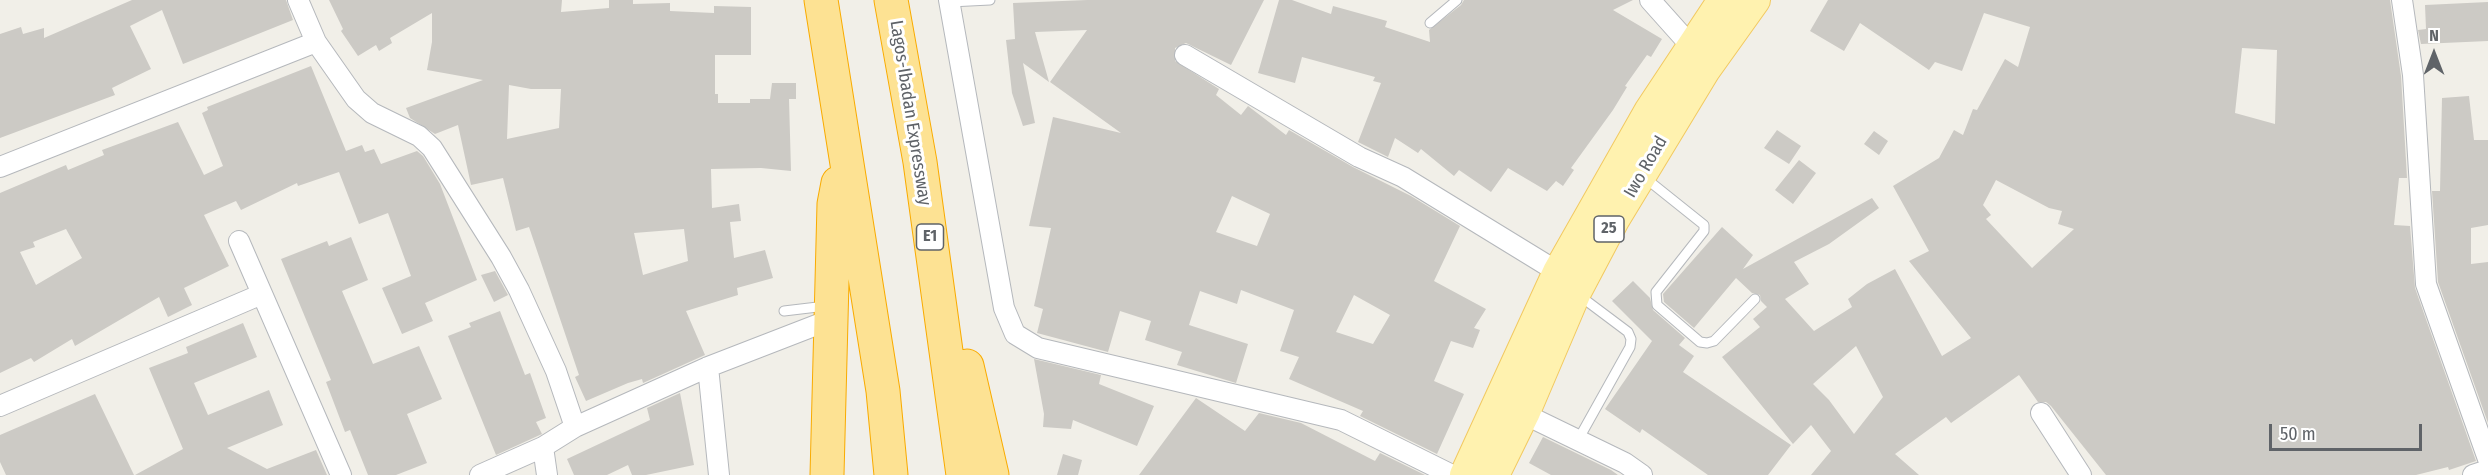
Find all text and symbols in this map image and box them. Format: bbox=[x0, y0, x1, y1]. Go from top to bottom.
street label: Lagos-Ibadan Expressway bbox=[885, 19, 935, 207]
north arrow bbox=[2404, 24, 2464, 84]
text: N bbox=[2429, 26, 2439, 45]
street label: Iwo Road bbox=[1620, 132, 1672, 202]
road number: 25 bbox=[1594, 216, 1624, 242]
road number: E1 bbox=[916, 224, 944, 250]
scale bar bbox=[2272, 412, 2425, 450]
text: 50 m bbox=[2280, 423, 2316, 445]

